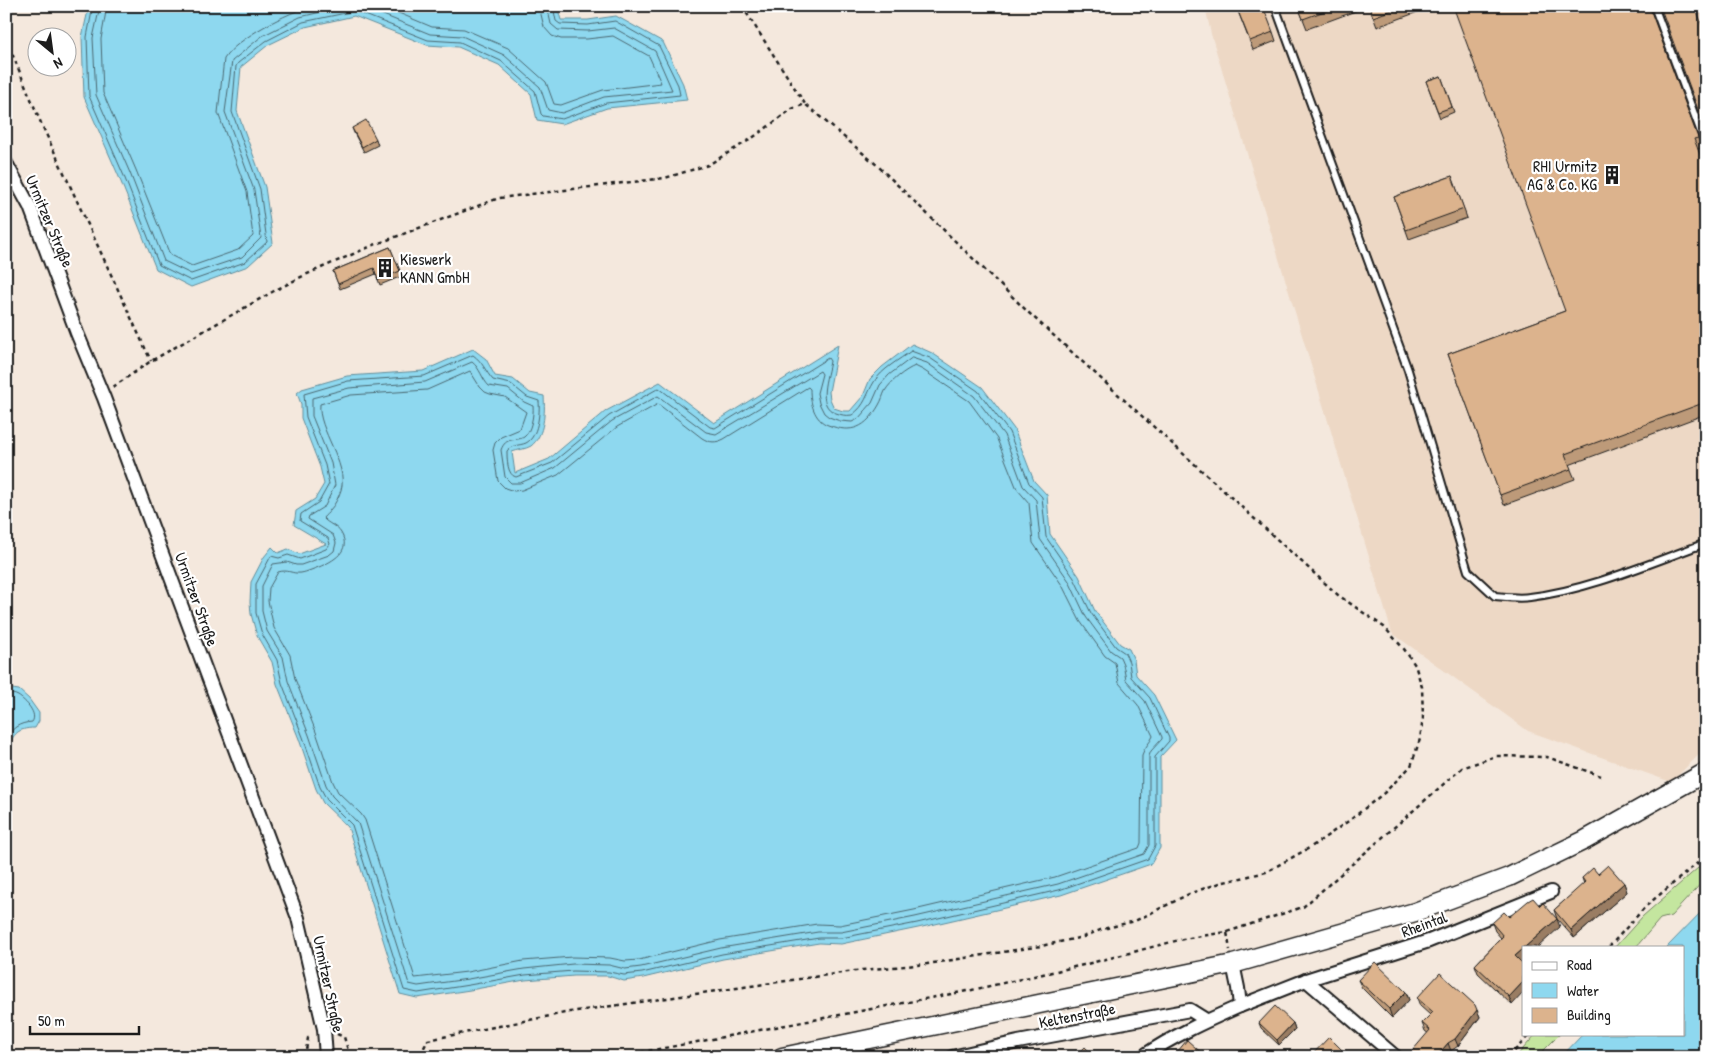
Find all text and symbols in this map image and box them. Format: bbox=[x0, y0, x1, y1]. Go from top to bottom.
north arrow bbox=[28, 28, 78, 78]
text: N bbox=[50, 54, 66, 74]
place label: RHI Urmitz AG & Co. KG bbox=[1527, 155, 1597, 195]
building icon: RHI Urmitz AG & Co. KG bbox=[1601, 164, 1623, 186]
street label: Urmitzer Straße bbox=[21, 172, 80, 271]
place label: Kieswerk KANN GmbH bbox=[400, 248, 470, 288]
building icon: Kieswerk KANN GmbH bbox=[374, 257, 396, 279]
street label: Urmitzer Straße bbox=[170, 549, 224, 649]
street label: Rheintal bbox=[1398, 905, 1451, 942]
street label: Urmitzer Straße bbox=[308, 934, 350, 1035]
legend bbox=[1522, 946, 1684, 1036]
text: Road bbox=[1567, 954, 1592, 975]
text: Water bbox=[1567, 980, 1599, 1001]
street label: Keltenstraße bbox=[1037, 997, 1118, 1033]
scale bar bbox=[30, 1003, 139, 1035]
text: Building bbox=[1567, 1004, 1611, 1025]
text: 50 m bbox=[38, 1010, 65, 1031]

